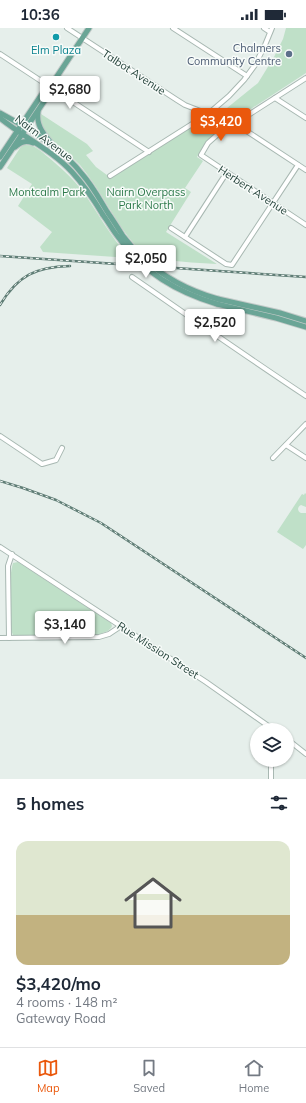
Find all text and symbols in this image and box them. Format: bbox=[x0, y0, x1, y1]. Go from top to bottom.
text: 10:36 bbox=[20, 5, 60, 24]
marker: Elm Plaza bbox=[51, 32, 61, 42]
place label: Chalmers Community Centre bbox=[187, 41, 281, 68]
place label: Elm Plaza bbox=[31, 43, 81, 57]
street label: Talbot Avenue bbox=[100, 46, 168, 98]
marker: Chalmers Community Centre bbox=[284, 49, 294, 59]
pin: $2,680 bbox=[37, 76, 103, 110]
text: $2,680 bbox=[49, 81, 91, 97]
pin: $3,420 bbox=[188, 108, 254, 142]
street label: Nairn Avenue bbox=[12, 112, 76, 164]
text: $3,420 bbox=[200, 113, 242, 129]
street label: Herbert Avenue bbox=[216, 162, 290, 218]
park label: Montcalm Park bbox=[9, 185, 85, 199]
park label: Nairn Overpass Park North bbox=[106, 185, 186, 212]
pin: $2,050 bbox=[113, 245, 179, 279]
text: $2,050 bbox=[125, 250, 167, 266]
pin: $2,520 bbox=[182, 309, 248, 343]
text: $2,520 bbox=[194, 314, 236, 330]
pin: $3,140 bbox=[32, 611, 98, 645]
text: $3,140 bbox=[44, 616, 86, 632]
street label: Rue Mission Street bbox=[115, 618, 202, 682]
map controls bbox=[250, 723, 294, 767]
button: layers bbox=[250, 723, 294, 767]
icon: filters bbox=[268, 792, 290, 814]
text: 5 homes bbox=[16, 793, 84, 814]
icon: home bbox=[117, 867, 189, 939]
text: $3,420/mo bbox=[16, 973, 101, 994]
text: 4 rooms · 148 m² bbox=[16, 994, 117, 1010]
text: Gateway Road bbox=[16, 1010, 106, 1026]
tab: Map bbox=[37, 1057, 60, 1095]
tab: Saved bbox=[133, 1057, 165, 1095]
tab: Home bbox=[239, 1057, 269, 1095]

